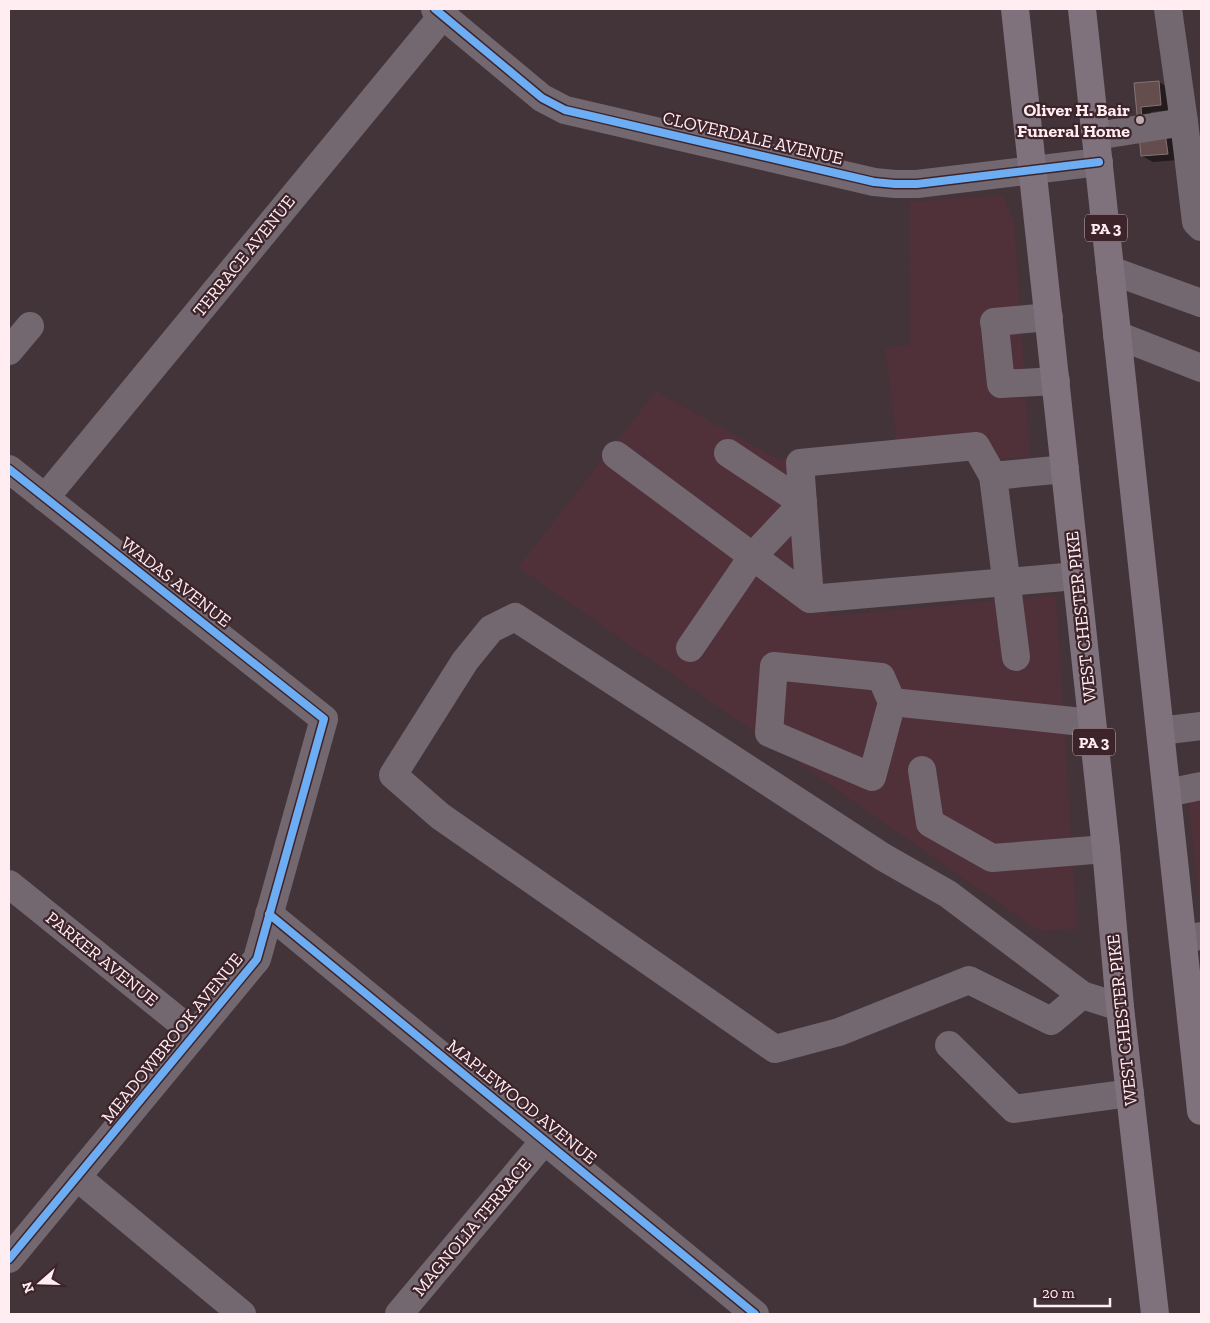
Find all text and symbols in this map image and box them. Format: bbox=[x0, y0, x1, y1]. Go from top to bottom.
place label: Oliver H. Bair Funeral Home bbox=[1017, 99, 1130, 142]
street label: CLOVERDALE AVENUE bbox=[661, 107, 845, 169]
marker: Oliver H. Bair Funeral Home bbox=[1134, 114, 1146, 126]
street label: TERRACE AVENUE bbox=[188, 191, 300, 321]
road number: PA 3 bbox=[1085, 214, 1127, 242]
street label: WEST CHESTER PIKE bbox=[1061, 530, 1101, 704]
street label: WADAS AVENUE bbox=[116, 532, 236, 632]
road number: PA 3 bbox=[1073, 729, 1115, 756]
street label: PARKER AVENUE bbox=[41, 907, 163, 1011]
street label: WEST CHESTER PIKE bbox=[1102, 933, 1142, 1107]
street label: MEADOWBROOK AVENUE bbox=[97, 948, 247, 1128]
street label: MAPLEWOOD AVENUE bbox=[443, 1035, 601, 1169]
street label: MAGNOLIA TERRACE bbox=[408, 1154, 536, 1300]
north arrow bbox=[15, 1258, 65, 1308]
scale bar bbox=[1035, 1276, 1110, 1308]
text: N bbox=[18, 1279, 38, 1295]
text: 20 m bbox=[1042, 1284, 1075, 1302]

